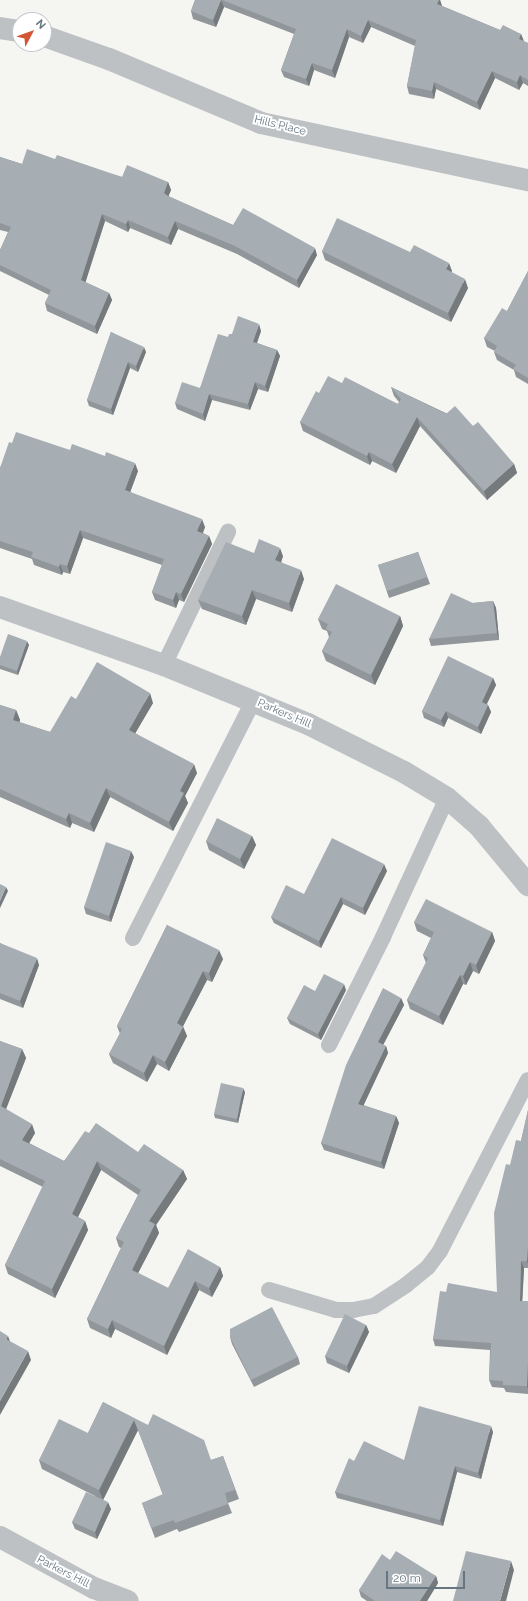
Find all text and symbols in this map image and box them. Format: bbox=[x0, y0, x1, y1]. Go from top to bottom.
north arrow bbox=[12, 12, 52, 52]
text: N bbox=[33, 17, 48, 32]
street label: Hills Place bbox=[253, 113, 307, 139]
street label: Parkers Hill bbox=[255, 697, 313, 731]
street label: Parkers Hill bbox=[35, 1553, 91, 1591]
scale bar bbox=[388, 1563, 467, 1589]
text: 20 m bbox=[393, 1571, 421, 1585]

